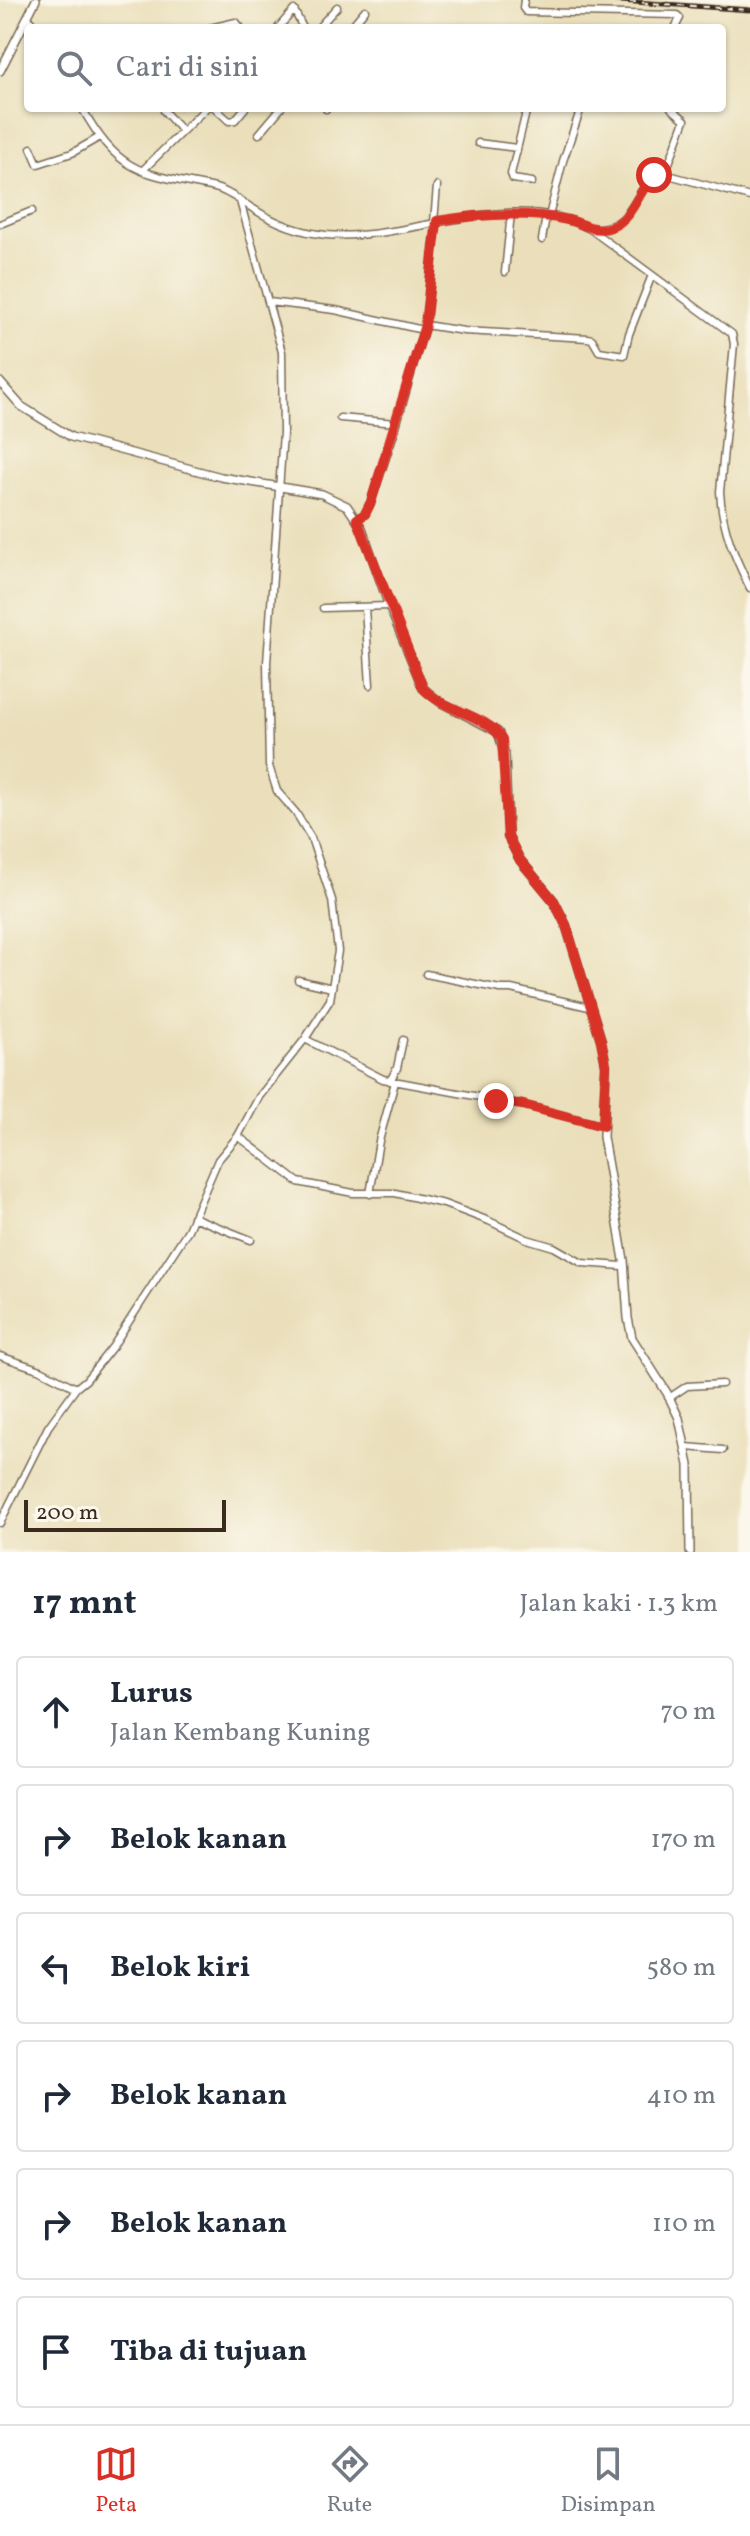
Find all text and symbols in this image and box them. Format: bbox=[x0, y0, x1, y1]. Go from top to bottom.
search box bbox=[24, 24, 726, 112]
icon: search bbox=[52, 46, 96, 90]
text: Cari di sini bbox=[116, 47, 259, 89]
route start bbox=[636, 157, 672, 193]
route end bbox=[478, 1083, 514, 1119]
scale bar bbox=[24, 1496, 226, 1532]
text: 200 m bbox=[36, 1498, 98, 1529]
text: 17 mnt bbox=[32, 1581, 137, 1628]
text: Jalan kaki · 1.3 km bbox=[520, 1586, 718, 1622]
text: Lurus bbox=[110, 1673, 193, 1715]
icon: ahead bbox=[34, 1690, 78, 1734]
text: 70 m bbox=[661, 1694, 716, 1730]
text: Jalan Kembang Kuning bbox=[110, 1715, 371, 1751]
icon: right bbox=[34, 1818, 78, 1862]
text: Belok kanan bbox=[110, 1819, 287, 1861]
text: 170 m bbox=[651, 1822, 716, 1858]
icon: left bbox=[34, 1946, 78, 1990]
text: Belok kiri bbox=[110, 1947, 250, 1989]
text: 580 m bbox=[646, 1950, 716, 1986]
icon: right bbox=[34, 2074, 78, 2118]
text: Belok kanan bbox=[110, 2075, 287, 2117]
text: 410 m bbox=[647, 2078, 716, 2114]
icon: right bbox=[34, 2202, 78, 2246]
text: Belok kanan bbox=[110, 2203, 287, 2245]
text: 110 m bbox=[652, 2206, 716, 2242]
icon: arrive bbox=[34, 2330, 78, 2374]
text: Tiba di tujuan bbox=[110, 2331, 307, 2373]
tab: Peta bbox=[94, 2442, 138, 2521]
tab: Rute bbox=[327, 2442, 372, 2521]
tab: Disimpan bbox=[561, 2442, 656, 2521]

